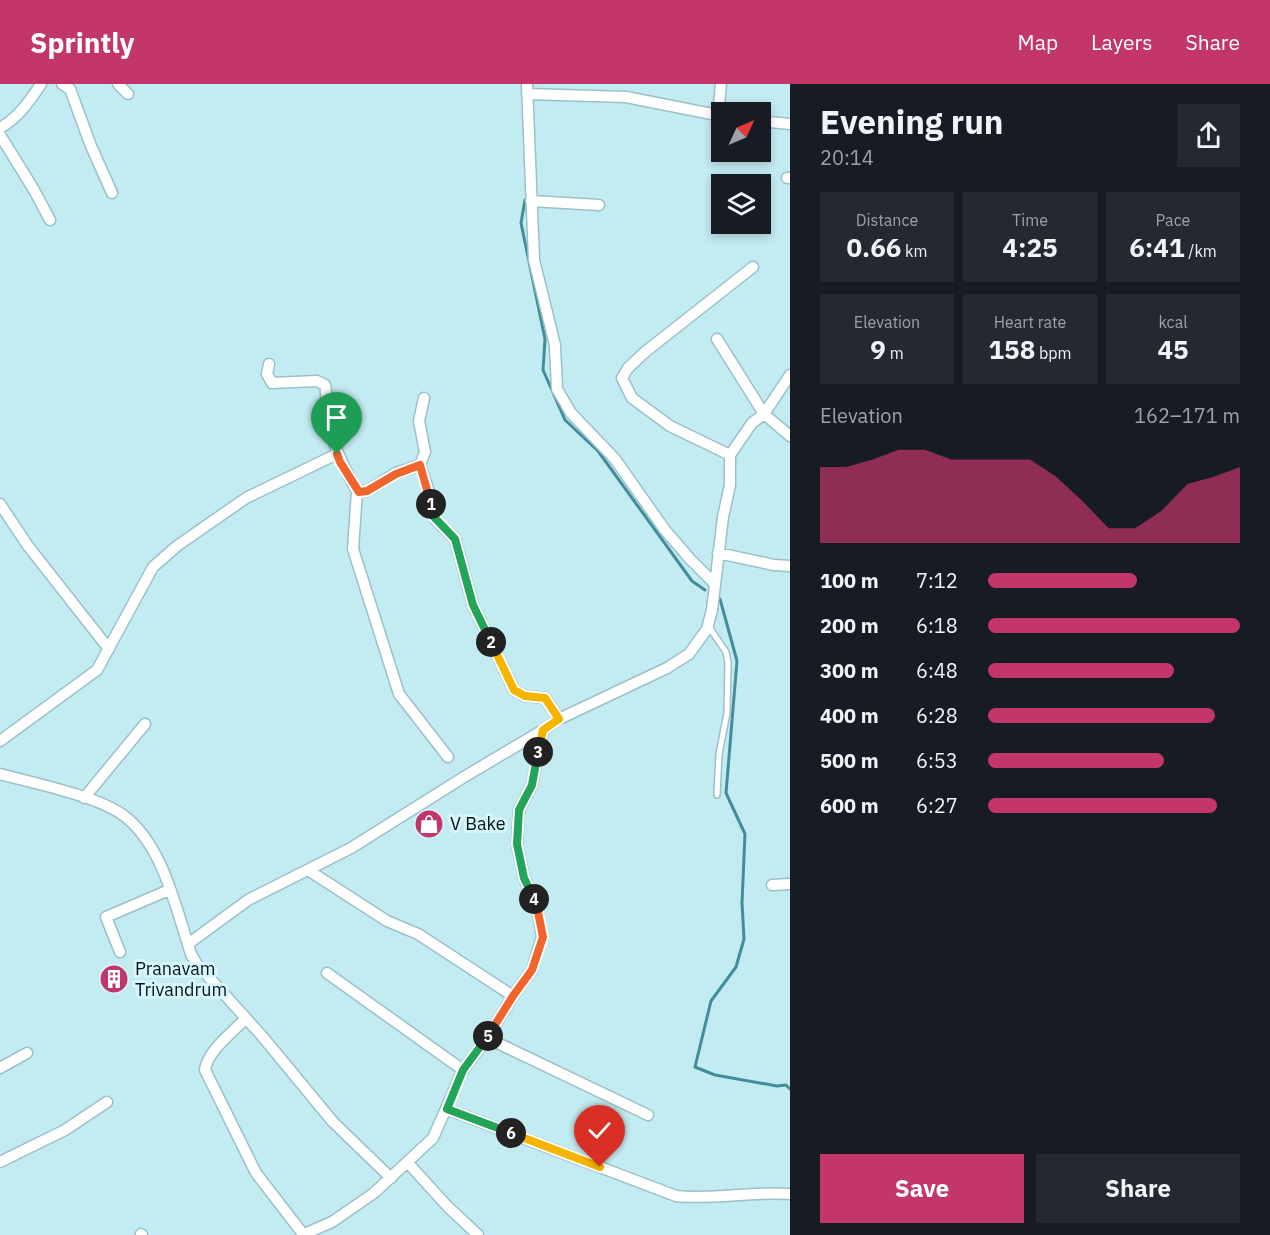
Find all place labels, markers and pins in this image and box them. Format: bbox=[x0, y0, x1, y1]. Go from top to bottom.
pin bbox=[311, 392, 362, 454]
pin: 1 bbox=[416, 489, 446, 519]
pin: 2 bbox=[476, 627, 506, 657]
pin: 3 bbox=[523, 737, 553, 767]
shop icon: V Bake bbox=[413, 808, 445, 840]
place label: V Bake bbox=[450, 812, 506, 835]
pin: 4 bbox=[519, 884, 549, 914]
place label: Pranavam Trivandrum bbox=[135, 957, 227, 1001]
building icon: Pranavam Trivandrum bbox=[98, 963, 130, 995]
pin: 5 bbox=[473, 1021, 503, 1051]
pin bbox=[574, 1105, 625, 1167]
pin: 6 bbox=[496, 1118, 526, 1148]

